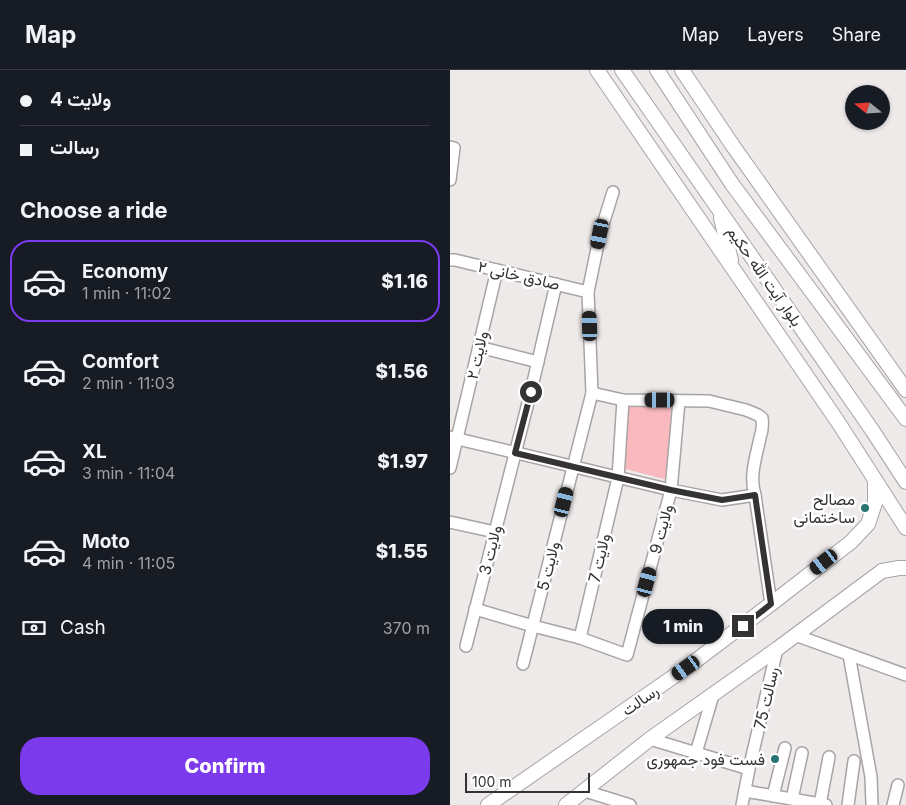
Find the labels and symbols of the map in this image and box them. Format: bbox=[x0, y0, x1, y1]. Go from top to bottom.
north arrow bbox=[845, 85, 890, 130]
car bbox=[589, 218, 610, 250]
street label: بلوار آیت الله حکیم bbox=[722, 222, 807, 331]
street label: صادق خانی ۲ bbox=[476, 256, 562, 295]
car bbox=[581, 311, 598, 341]
street label: ولایت ۲ bbox=[462, 329, 493, 381]
route start bbox=[520, 381, 542, 403]
car bbox=[645, 393, 675, 408]
car bbox=[553, 486, 574, 518]
place label: مصالح ساختمانی bbox=[793, 489, 855, 528]
street label: ولایت 9 bbox=[645, 502, 678, 556]
marker: مصالح ساختمانی bbox=[859, 502, 871, 514]
street label: ولایت 3 bbox=[474, 523, 507, 577]
street label: ولایت 7 bbox=[584, 532, 615, 585]
street label: ولایت 5 bbox=[532, 539, 565, 593]
car bbox=[807, 547, 840, 577]
car bbox=[635, 566, 658, 598]
callout: 1 min bbox=[643, 608, 726, 644]
route end bbox=[732, 615, 754, 637]
car bbox=[669, 653, 702, 683]
street label: رسالت 75 bbox=[749, 665, 784, 731]
street label: رسالت bbox=[618, 680, 663, 721]
place label: فست فود جمهوری bbox=[646, 749, 765, 770]
marker: فست فود جمهوری bbox=[769, 753, 781, 765]
scale bar bbox=[465, 770, 590, 793]

